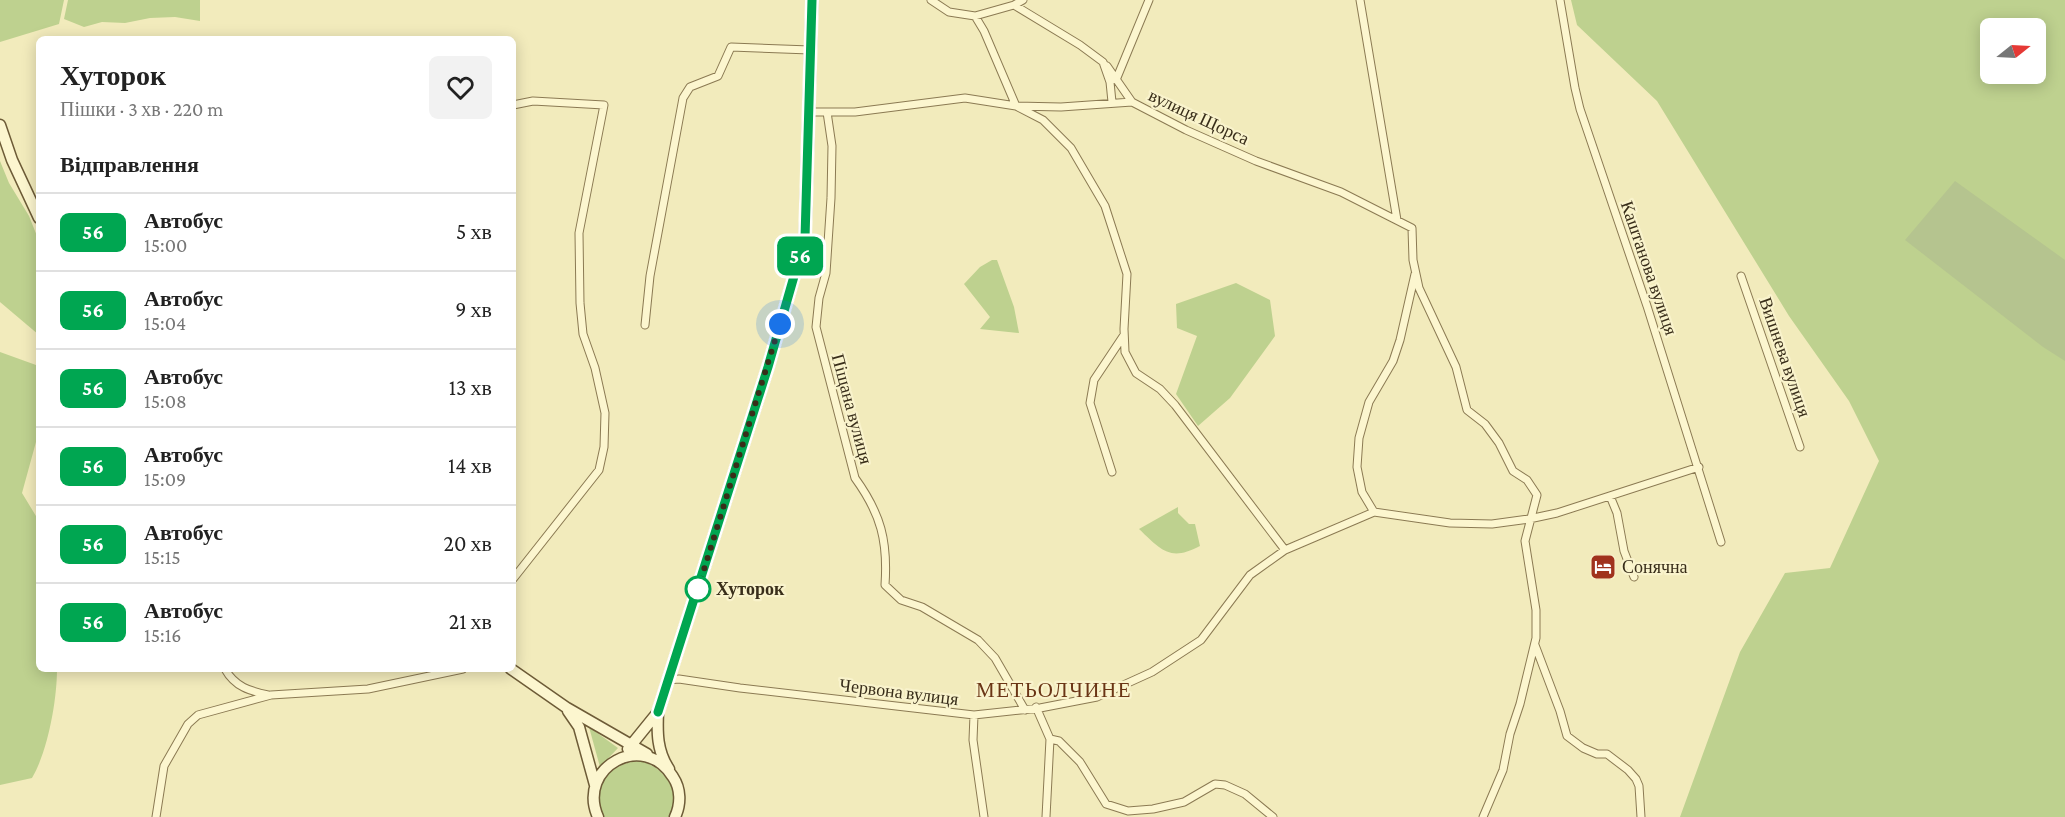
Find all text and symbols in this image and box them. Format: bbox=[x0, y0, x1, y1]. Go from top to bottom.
north arrow bbox=[1980, 18, 2046, 84]
map controls bbox=[1980, 18, 2046, 84]
button: heart bbox=[429, 56, 492, 119]
text: Хуторок bbox=[60, 60, 166, 91]
street label: вулиця Щорса bbox=[1146, 85, 1252, 149]
text: Пішки · 3 хв · 220 m bbox=[60, 98, 223, 120]
text: Відправлення bbox=[60, 152, 199, 177]
street label: Каштанова вулиця bbox=[1617, 198, 1681, 338]
text: Автобус bbox=[144, 208, 223, 233]
text: 5 хв bbox=[456, 219, 492, 244]
text: 56 bbox=[82, 220, 104, 244]
text: 15:00 bbox=[144, 234, 187, 256]
line badge: 56 bbox=[773, 236, 827, 276]
text: 56 bbox=[789, 244, 811, 268]
text: Автобус bbox=[144, 286, 223, 311]
street label: Вишнева вулиця bbox=[1755, 294, 1815, 420]
text: 9 хв bbox=[455, 297, 492, 322]
text: 56 bbox=[82, 298, 104, 322]
your location bbox=[765, 309, 795, 339]
text: 15:04 bbox=[144, 312, 186, 334]
street label: Піщана вулиця bbox=[828, 352, 876, 466]
text: Автобус bbox=[144, 364, 223, 389]
text: 13 хв bbox=[449, 375, 492, 400]
text: 56 bbox=[82, 376, 104, 400]
text: 15:08 bbox=[144, 390, 187, 412]
text: Автобус bbox=[144, 442, 223, 467]
text: 14 хв bbox=[448, 453, 492, 478]
text: 56 bbox=[82, 454, 104, 478]
text: 15:09 bbox=[144, 468, 186, 490]
text: Автобус bbox=[144, 520, 223, 545]
text: 20 хв bbox=[444, 531, 492, 556]
text: 56 bbox=[82, 532, 104, 556]
text: 15:15 bbox=[144, 546, 181, 568]
hotel icon: Сонячна bbox=[1588, 552, 1618, 582]
place label: Сонячна bbox=[1622, 557, 1688, 577]
marker: Хуторок bbox=[685, 576, 711, 602]
place label: Хуторок bbox=[716, 579, 785, 599]
text: Автобус bbox=[144, 598, 223, 623]
text: 21 хв bbox=[449, 609, 492, 634]
text: 56 bbox=[82, 610, 104, 634]
text: 15:16 bbox=[144, 624, 181, 646]
street label: Червона вулиця bbox=[838, 675, 960, 709]
district label: МЕТЬОЛЧИНЕ bbox=[976, 678, 1132, 702]

